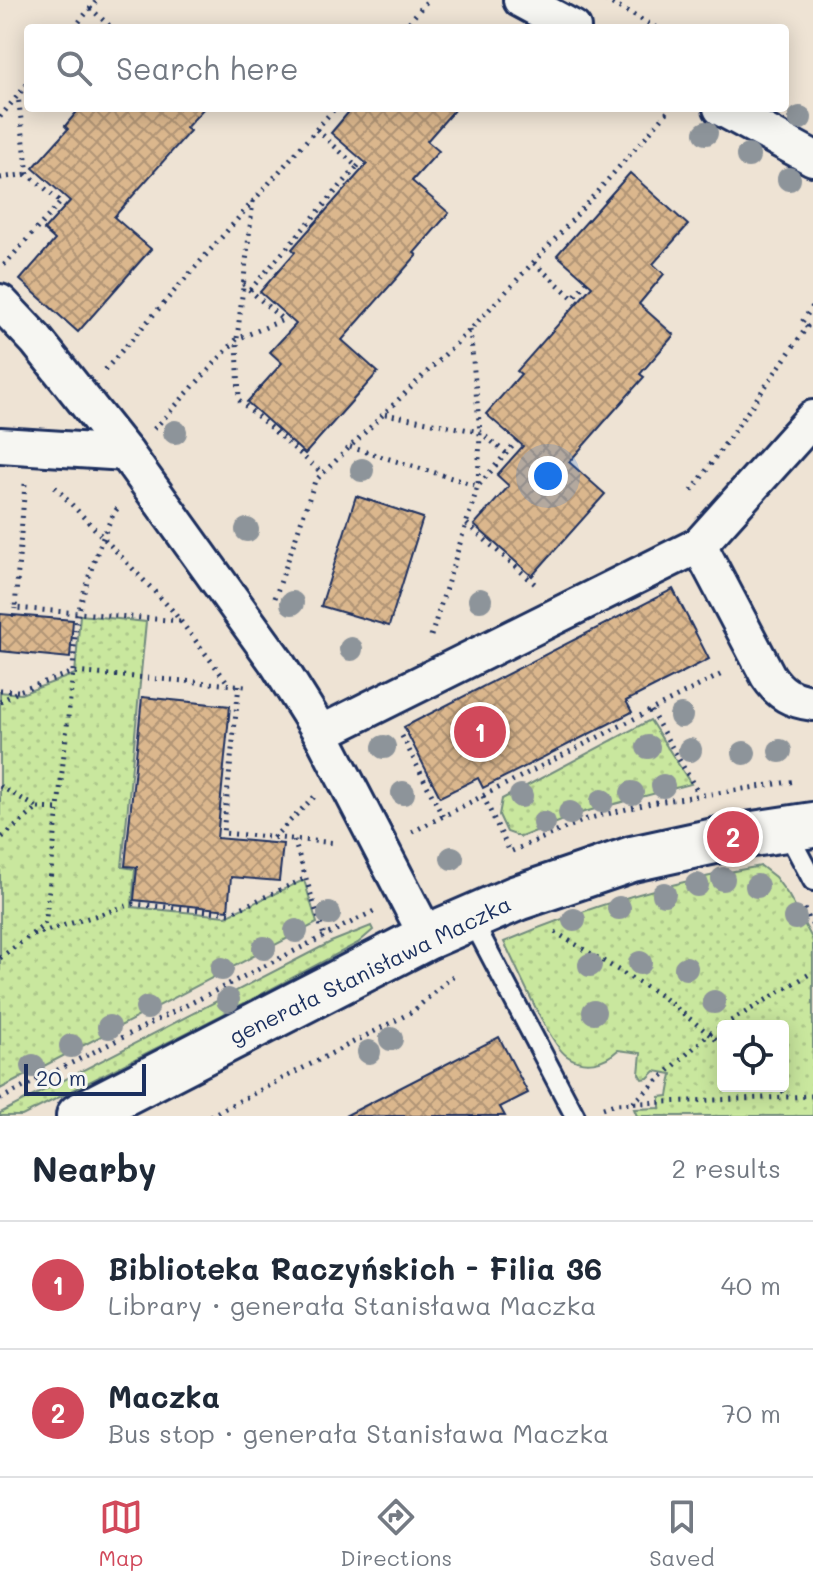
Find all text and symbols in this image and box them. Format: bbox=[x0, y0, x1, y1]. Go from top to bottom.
search box bbox=[24, 24, 789, 112]
icon: search bbox=[52, 46, 96, 90]
text: Search here bbox=[116, 48, 299, 88]
your location bbox=[528, 456, 568, 496]
pin: 1 bbox=[454, 702, 506, 762]
pin: 2 bbox=[707, 807, 759, 867]
street label: generała Stanisława Maczka bbox=[224, 889, 515, 1051]
map controls bbox=[717, 1020, 789, 1092]
button: locate bbox=[717, 1020, 789, 1092]
scale bar bbox=[24, 1060, 146, 1096]
text: 20 m bbox=[36, 1063, 86, 1092]
text: Nearby bbox=[32, 1146, 157, 1191]
text: 2 results bbox=[672, 1151, 781, 1185]
text: Biblioteka Raczyńskich - Filia 36 bbox=[108, 1248, 602, 1288]
text: 1 bbox=[52, 1268, 64, 1302]
text: 40 m bbox=[721, 1268, 781, 1302]
text: Library · generała Stanisława Maczka bbox=[108, 1288, 597, 1322]
text: Maczka bbox=[108, 1376, 220, 1416]
text: 2 bbox=[51, 1396, 65, 1430]
text: 70 m bbox=[721, 1396, 781, 1430]
text: Bus stop · generała Stanisława Maczka bbox=[108, 1416, 609, 1450]
tab: Map bbox=[99, 1495, 143, 1572]
tab: Directions bbox=[340, 1495, 452, 1572]
tab: Saved bbox=[649, 1495, 714, 1572]

